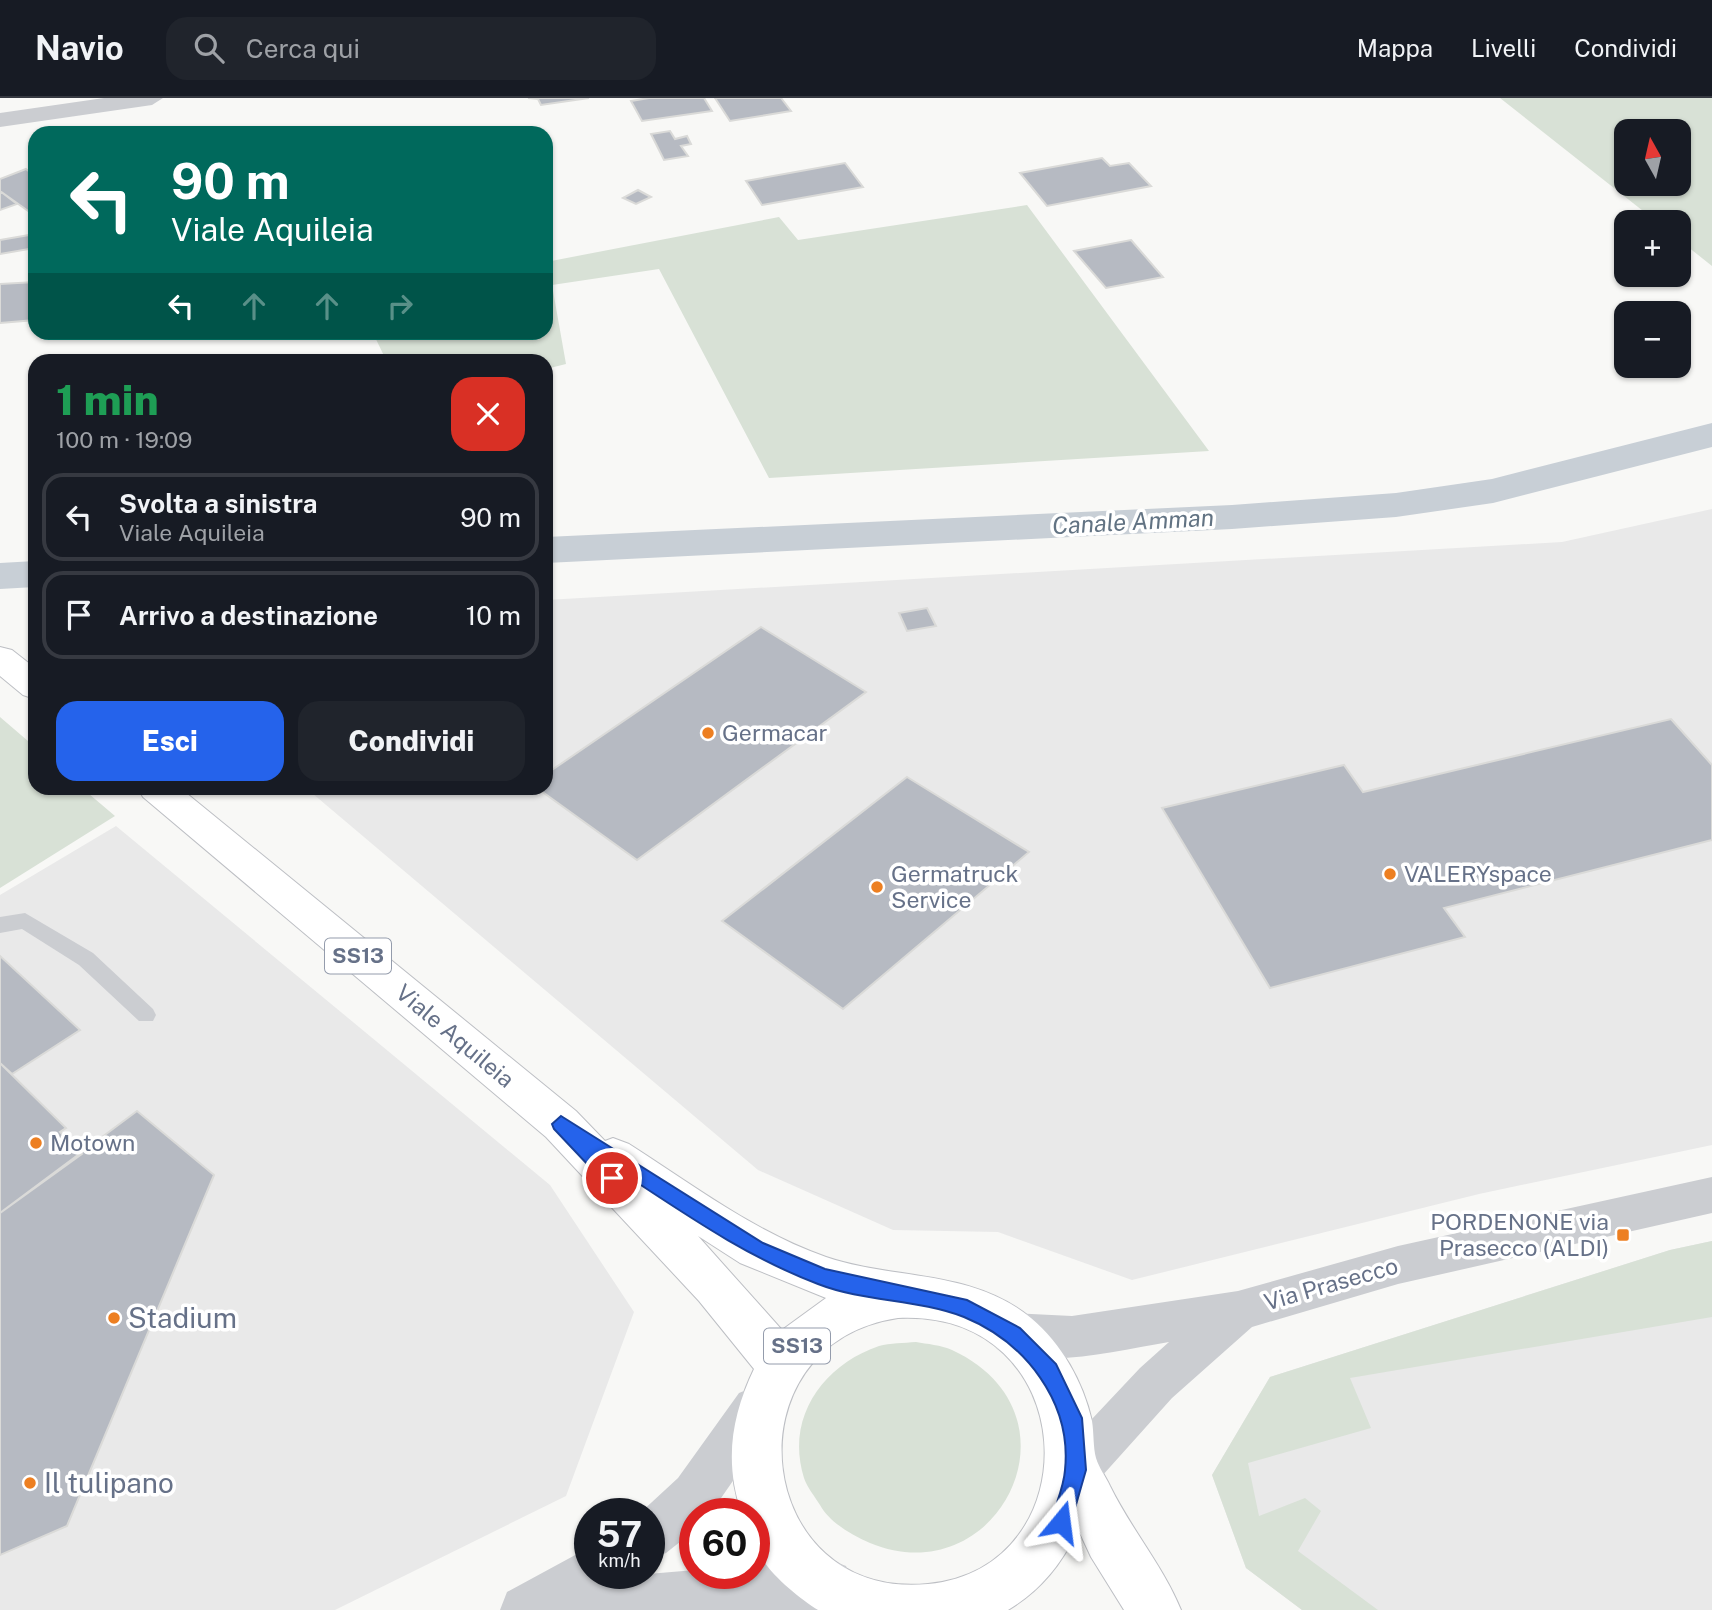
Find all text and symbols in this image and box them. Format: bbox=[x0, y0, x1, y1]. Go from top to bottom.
search box bbox=[166, 17, 656, 80]
text: Navio bbox=[35, 29, 124, 67]
icon: search bbox=[190, 29, 228, 67]
text: Cerca qui bbox=[246, 33, 360, 64]
text: Mappa bbox=[1357, 34, 1433, 62]
text: Livelli bbox=[1471, 34, 1536, 62]
text: Condividi bbox=[1574, 34, 1677, 62]
north arrow bbox=[1614, 119, 1690, 196]
map controls bbox=[1614, 119, 1691, 378]
text: 90 m bbox=[171, 152, 290, 210]
icon: left bbox=[56, 154, 147, 245]
button: + bbox=[1614, 210, 1691, 287]
text: Viale Aquileia bbox=[171, 211, 374, 248]
icon: left bbox=[162, 287, 200, 325]
icon: ahead bbox=[235, 287, 273, 325]
icon: ahead bbox=[308, 287, 346, 325]
icon: right bbox=[381, 287, 419, 325]
button: − bbox=[1614, 301, 1691, 378]
text: 1 min bbox=[56, 375, 159, 424]
button: close bbox=[451, 377, 525, 451]
text: 100 m · 19:09 bbox=[56, 426, 192, 453]
text: Svolta a sinistra bbox=[119, 488, 317, 519]
icon: left bbox=[60, 498, 98, 536]
text: 90 m bbox=[460, 502, 521, 533]
water label: Canale Amman bbox=[1051, 503, 1215, 539]
text: Viale Aquileia bbox=[119, 519, 265, 546]
icon: arrive bbox=[60, 596, 98, 634]
text: Arrivo a destinazione bbox=[119, 600, 378, 631]
text: 10 m bbox=[466, 600, 521, 631]
button: Esci bbox=[56, 701, 284, 781]
button: Condividi bbox=[298, 701, 525, 781]
place label: Germacar bbox=[722, 719, 828, 746]
marker: Germacar bbox=[700, 725, 716, 741]
place label: Germatruck Service bbox=[891, 860, 1019, 913]
place label: VALERYspace bbox=[1404, 860, 1552, 887]
marker: VALERYspace bbox=[1382, 866, 1398, 882]
marker: Germatruck Service bbox=[869, 879, 885, 895]
road number: SS13 bbox=[325, 938, 391, 974]
street label: Viale Aquileia bbox=[391, 978, 520, 1093]
place label: Motown bbox=[50, 1129, 135, 1156]
marker: Motown bbox=[28, 1135, 44, 1151]
pin bbox=[582, 1148, 642, 1208]
icon: arrive bbox=[593, 1159, 631, 1197]
place label: PORDENONE via Prasecco (ALDI) bbox=[1430, 1208, 1609, 1261]
marker: PORDENONE via Prasecco (ALDI) bbox=[1615, 1227, 1631, 1243]
street label: Via Prasecco bbox=[1261, 1252, 1401, 1315]
place label: Stadium bbox=[128, 1301, 237, 1334]
marker: Stadium bbox=[106, 1310, 122, 1326]
road number: SS13 bbox=[764, 1328, 830, 1364]
place label: Il tulipano bbox=[44, 1466, 174, 1499]
marker: Il tulipano bbox=[22, 1475, 38, 1491]
position arrow bbox=[1024, 1485, 1098, 1559]
speed limit sign: 60 bbox=[679, 1498, 770, 1589]
text: 57 bbox=[597, 1514, 642, 1555]
text: km/h bbox=[598, 1550, 641, 1571]

